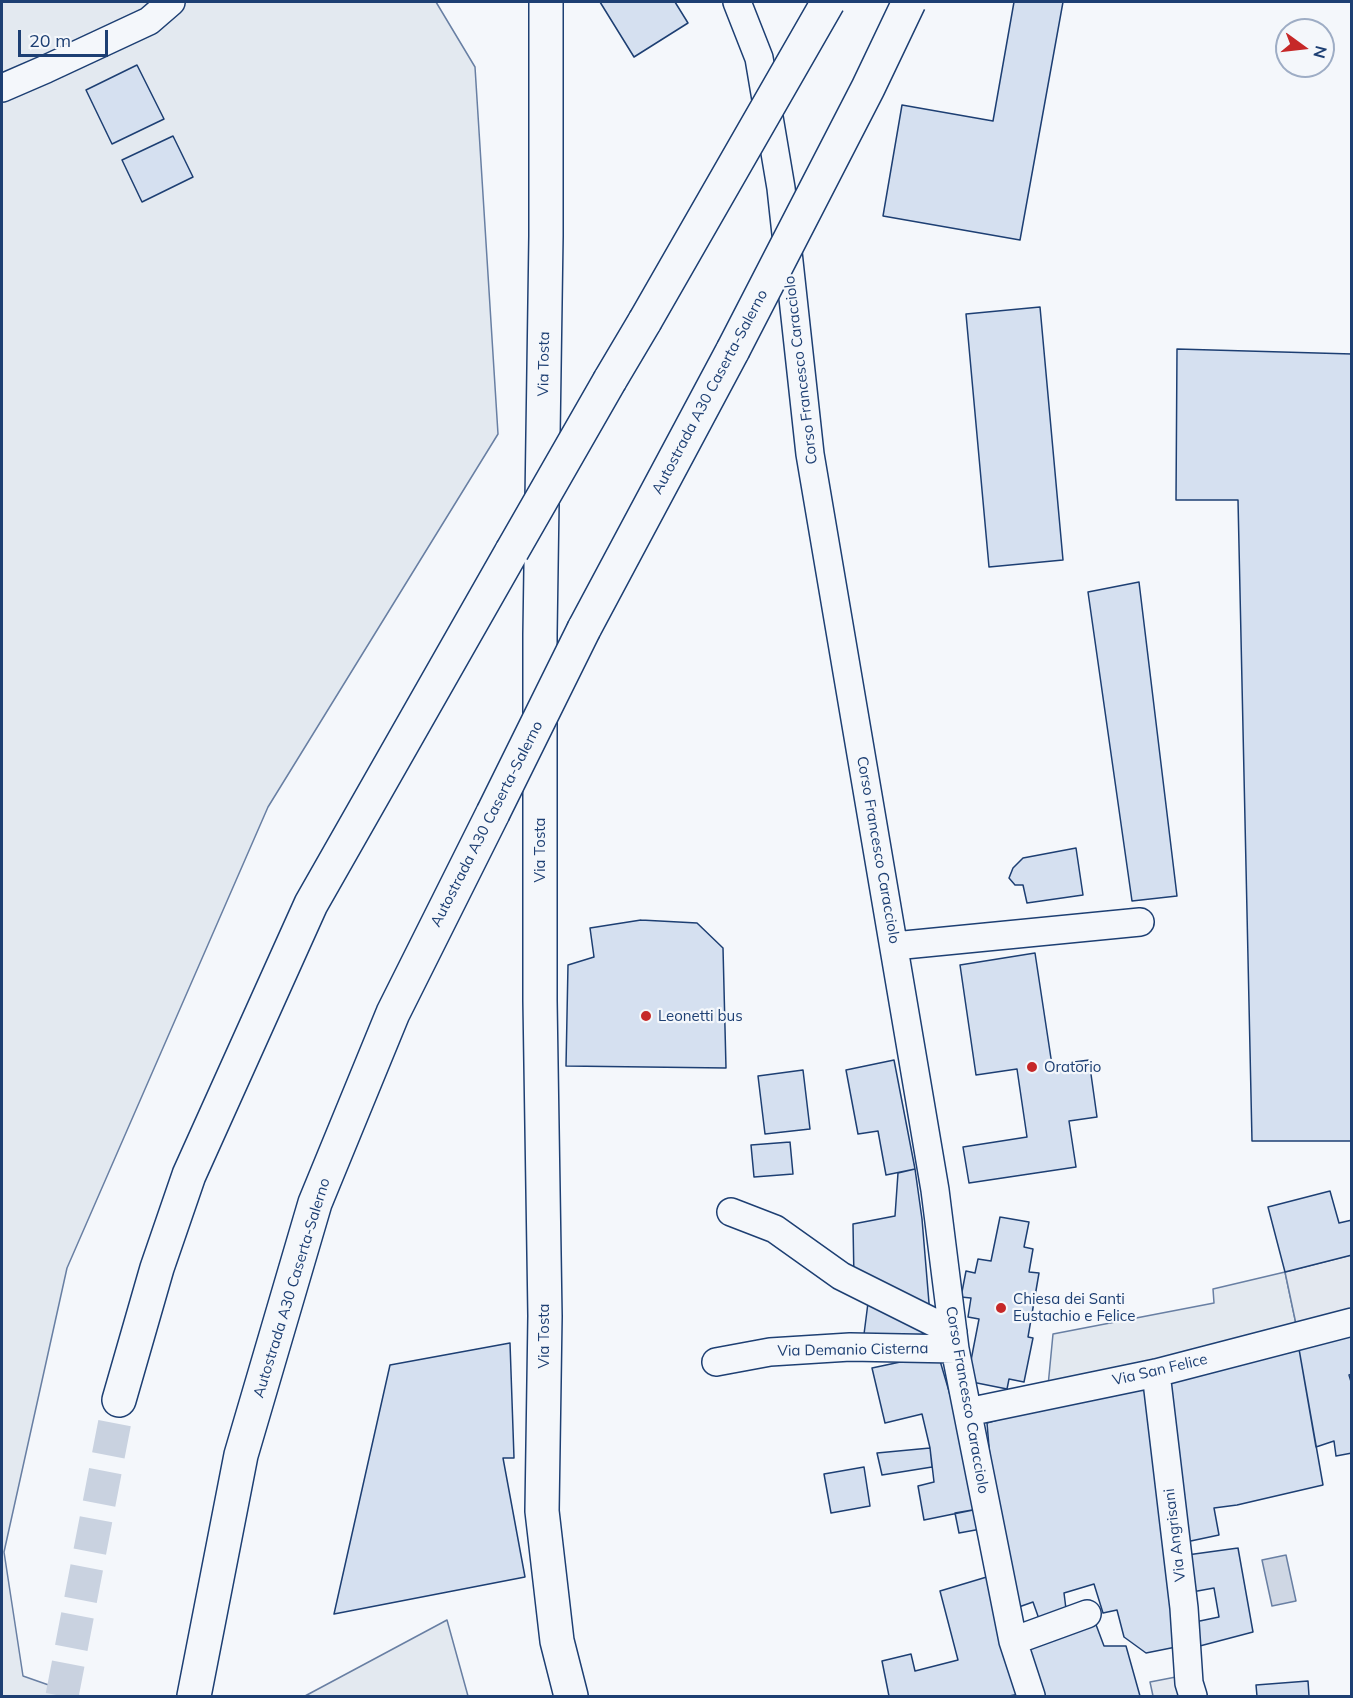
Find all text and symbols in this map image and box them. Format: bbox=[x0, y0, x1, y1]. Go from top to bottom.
scale bar bbox=[21, 18, 111, 56]
north arrow bbox=[1275, 18, 1335, 78]
text: 20 m bbox=[29, 29, 71, 52]
text: N bbox=[1309, 44, 1332, 61]
street label: Corso Francesco Caracciolo bbox=[780, 275, 822, 465]
street label: Autostrada A30 Caserta-Salerno bbox=[648, 287, 772, 497]
street label: Via Tosta bbox=[534, 331, 554, 397]
street label: Autostrada A30 Caserta-Salerno bbox=[427, 718, 547, 930]
street label: Corso Francesco Caracciolo bbox=[853, 755, 903, 945]
street label: Via Tosta bbox=[531, 817, 549, 883]
place label: Leonetti bus bbox=[658, 1007, 743, 1025]
marker: Leonetti bus bbox=[639, 1009, 653, 1023]
place label: Oratorio bbox=[1044, 1058, 1101, 1076]
marker: Oratorio bbox=[1025, 1060, 1039, 1074]
street label: Autostrada A30 Caserta-Salerno bbox=[250, 1176, 334, 1400]
place label: Chiesa dei Santi Eustachio e Felice bbox=[1013, 1290, 1135, 1325]
marker: Chiesa dei Santi Eustachio e Felice bbox=[994, 1301, 1008, 1315]
street label: Via Tosta bbox=[535, 1303, 553, 1369]
street label: Corso Francesco Caracciolo bbox=[942, 1305, 992, 1495]
street label: Via Demanio Cisterna bbox=[777, 1340, 929, 1360]
street label: Via San Felice bbox=[1111, 1350, 1209, 1390]
street label: Via Angrisani bbox=[1160, 1487, 1190, 1583]

